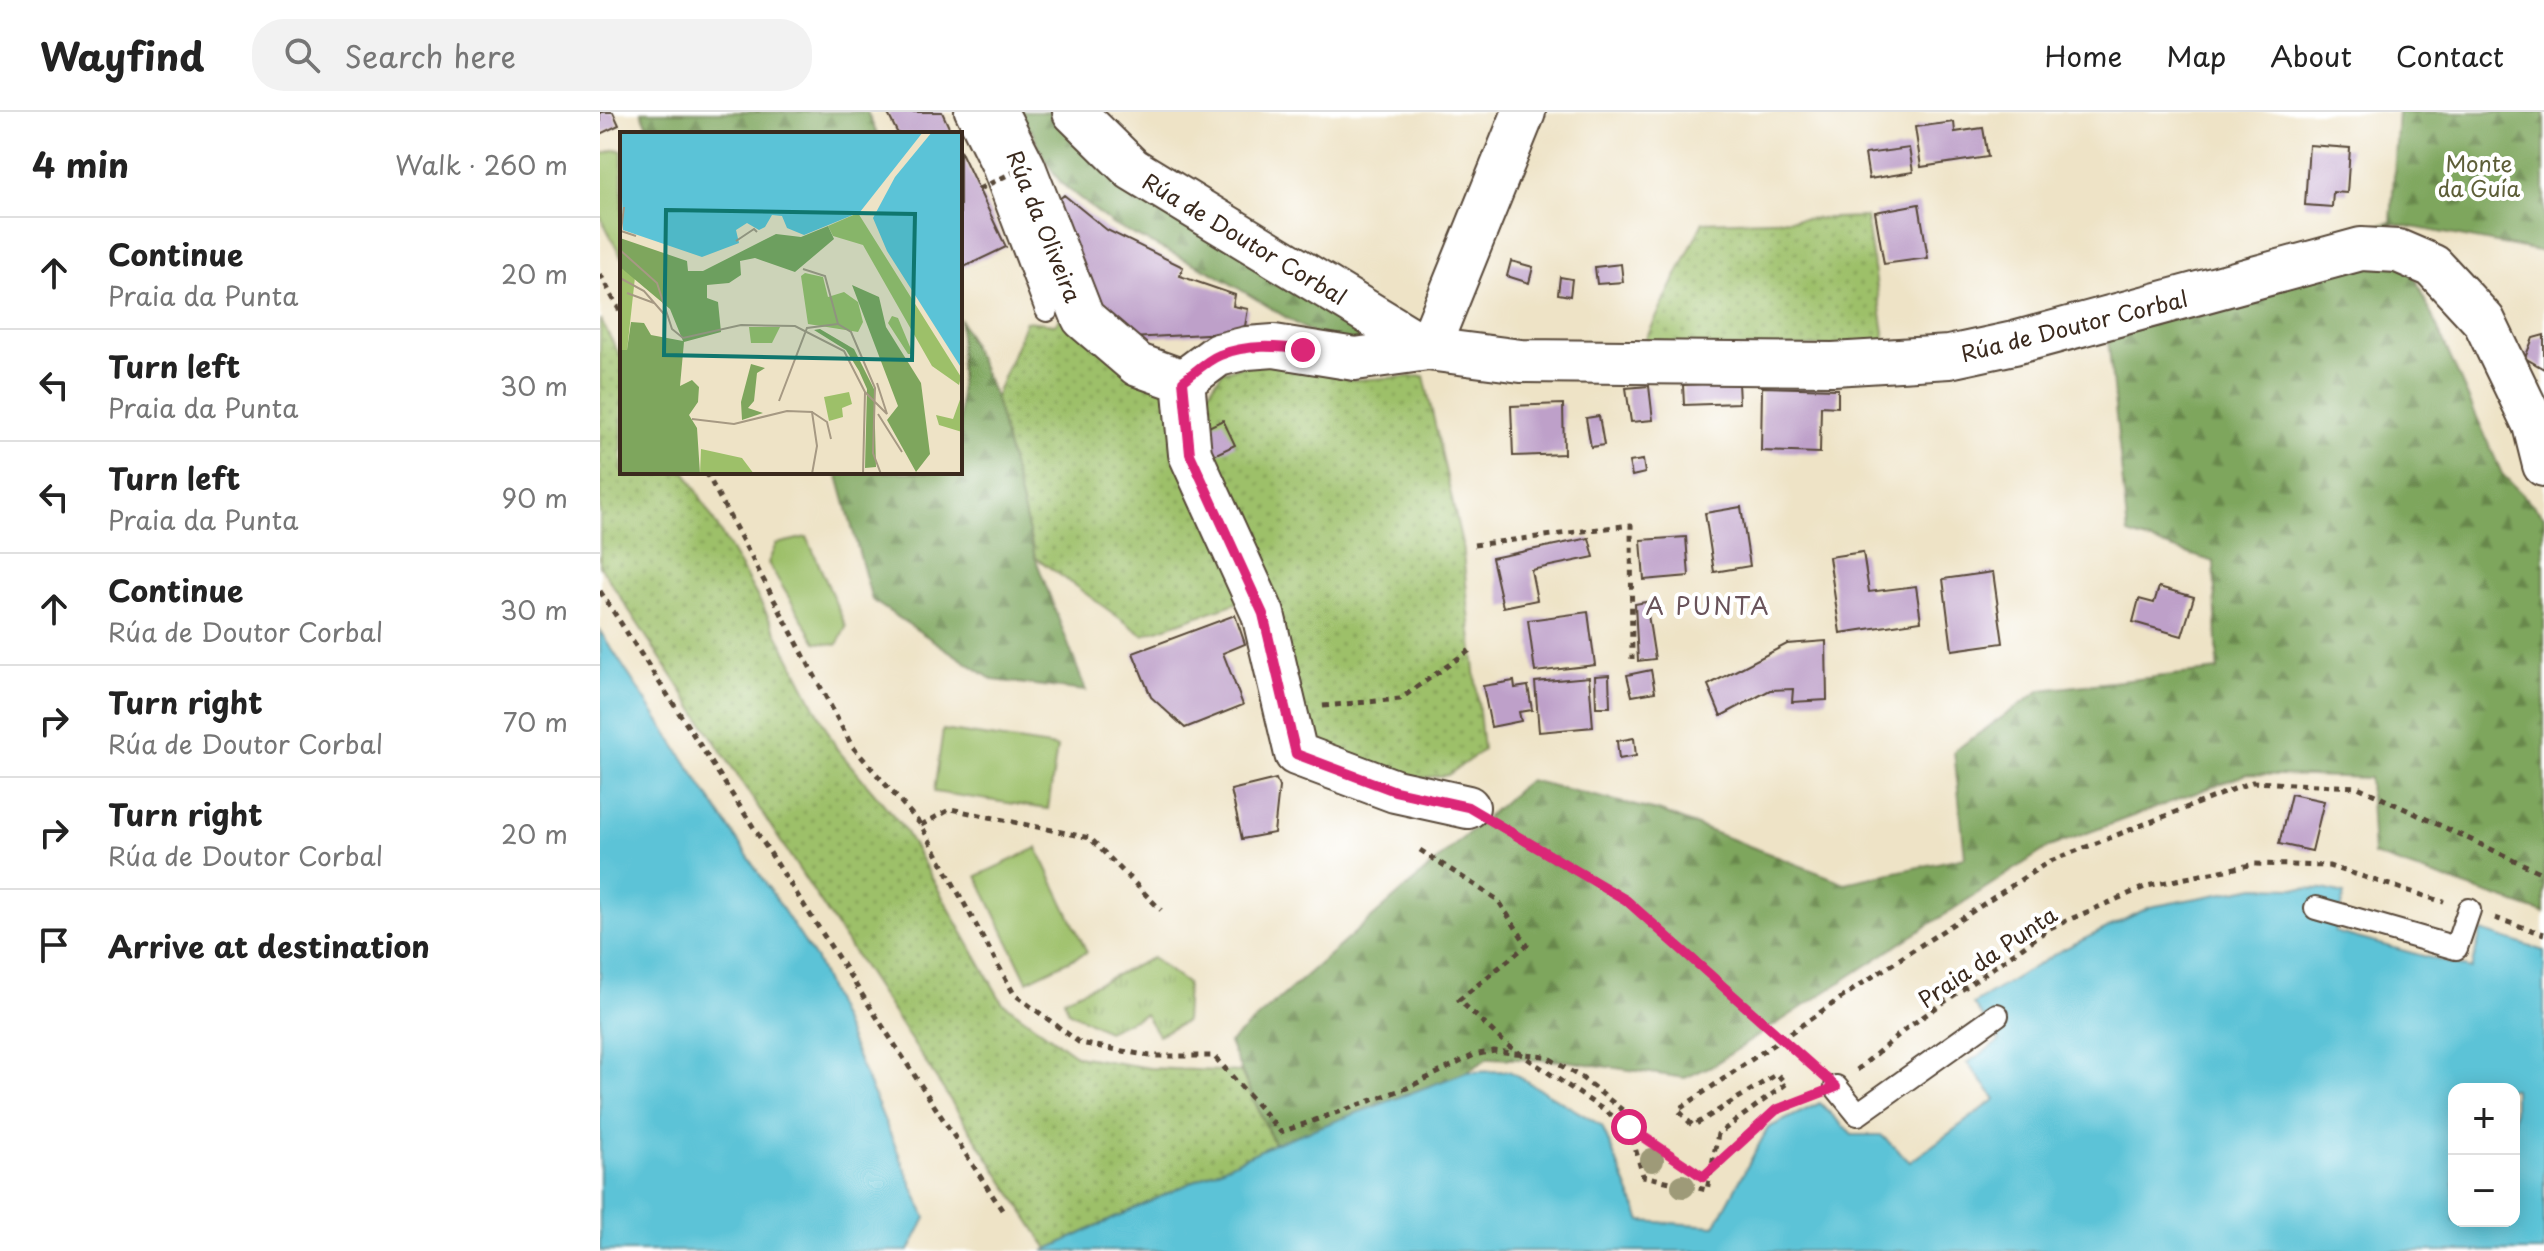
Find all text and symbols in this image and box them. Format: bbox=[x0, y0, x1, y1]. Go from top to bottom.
search box bbox=[252, 19, 812, 91]
text: Wayfind bbox=[40, 27, 204, 84]
icon: search bbox=[280, 33, 324, 77]
text: Search here bbox=[344, 33, 516, 78]
text: Home bbox=[2044, 34, 2122, 77]
text: Map bbox=[2166, 34, 2226, 77]
text: About bbox=[2270, 34, 2352, 77]
text: Contact bbox=[2396, 34, 2504, 77]
inset map bbox=[620, 132, 962, 474]
text: 4 min bbox=[32, 138, 129, 190]
text: Walk · 260 m bbox=[395, 145, 568, 184]
street label: Rúa da Oliveira bbox=[1000, 145, 1091, 307]
park label: Monte da Guía bbox=[2438, 146, 2521, 204]
street label: Rúa de Doutor Corbal bbox=[1137, 164, 1353, 312]
text: Continue bbox=[108, 231, 243, 276]
icon: ahead bbox=[32, 251, 76, 295]
text: 20 m bbox=[501, 254, 568, 293]
text: Praia da Punta bbox=[108, 276, 298, 315]
street label: Rúa de Doutor Corbal bbox=[1957, 281, 2191, 369]
route end bbox=[1285, 332, 1321, 368]
text: Turn left bbox=[108, 343, 240, 388]
icon: left bbox=[32, 363, 76, 407]
text: 30 m bbox=[500, 366, 568, 405]
text: Praia da Punta bbox=[108, 388, 298, 427]
text: Turn left bbox=[108, 455, 240, 500]
icon: left bbox=[32, 475, 76, 519]
text: 90 m bbox=[501, 478, 568, 517]
text: Praia da Punta bbox=[108, 500, 298, 539]
text: Continue bbox=[108, 567, 243, 612]
icon: ahead bbox=[32, 587, 76, 631]
district label: A PUNTA bbox=[1645, 587, 1771, 623]
text: 30 m bbox=[500, 590, 568, 629]
text: Rúa de Doutor Corbal bbox=[108, 612, 383, 651]
text: Turn right bbox=[108, 679, 263, 724]
icon: right bbox=[32, 699, 76, 743]
text: 70 m bbox=[503, 702, 568, 741]
text: Rúa de Doutor Corbal bbox=[108, 724, 383, 763]
text: Turn right bbox=[108, 791, 263, 836]
icon: right bbox=[32, 811, 76, 855]
text: 20 m bbox=[501, 814, 568, 853]
text: Rúa de Doutor Corbal bbox=[108, 836, 383, 875]
street label: Praia da Punta bbox=[1911, 897, 2063, 1015]
icon: arrive bbox=[32, 923, 76, 967]
text: Arrive at destination bbox=[108, 923, 430, 968]
map controls bbox=[2448, 1083, 2520, 1227]
button: + bbox=[2448, 1083, 2520, 1155]
route start bbox=[1611, 1109, 1647, 1145]
button: − bbox=[2448, 1155, 2520, 1227]

